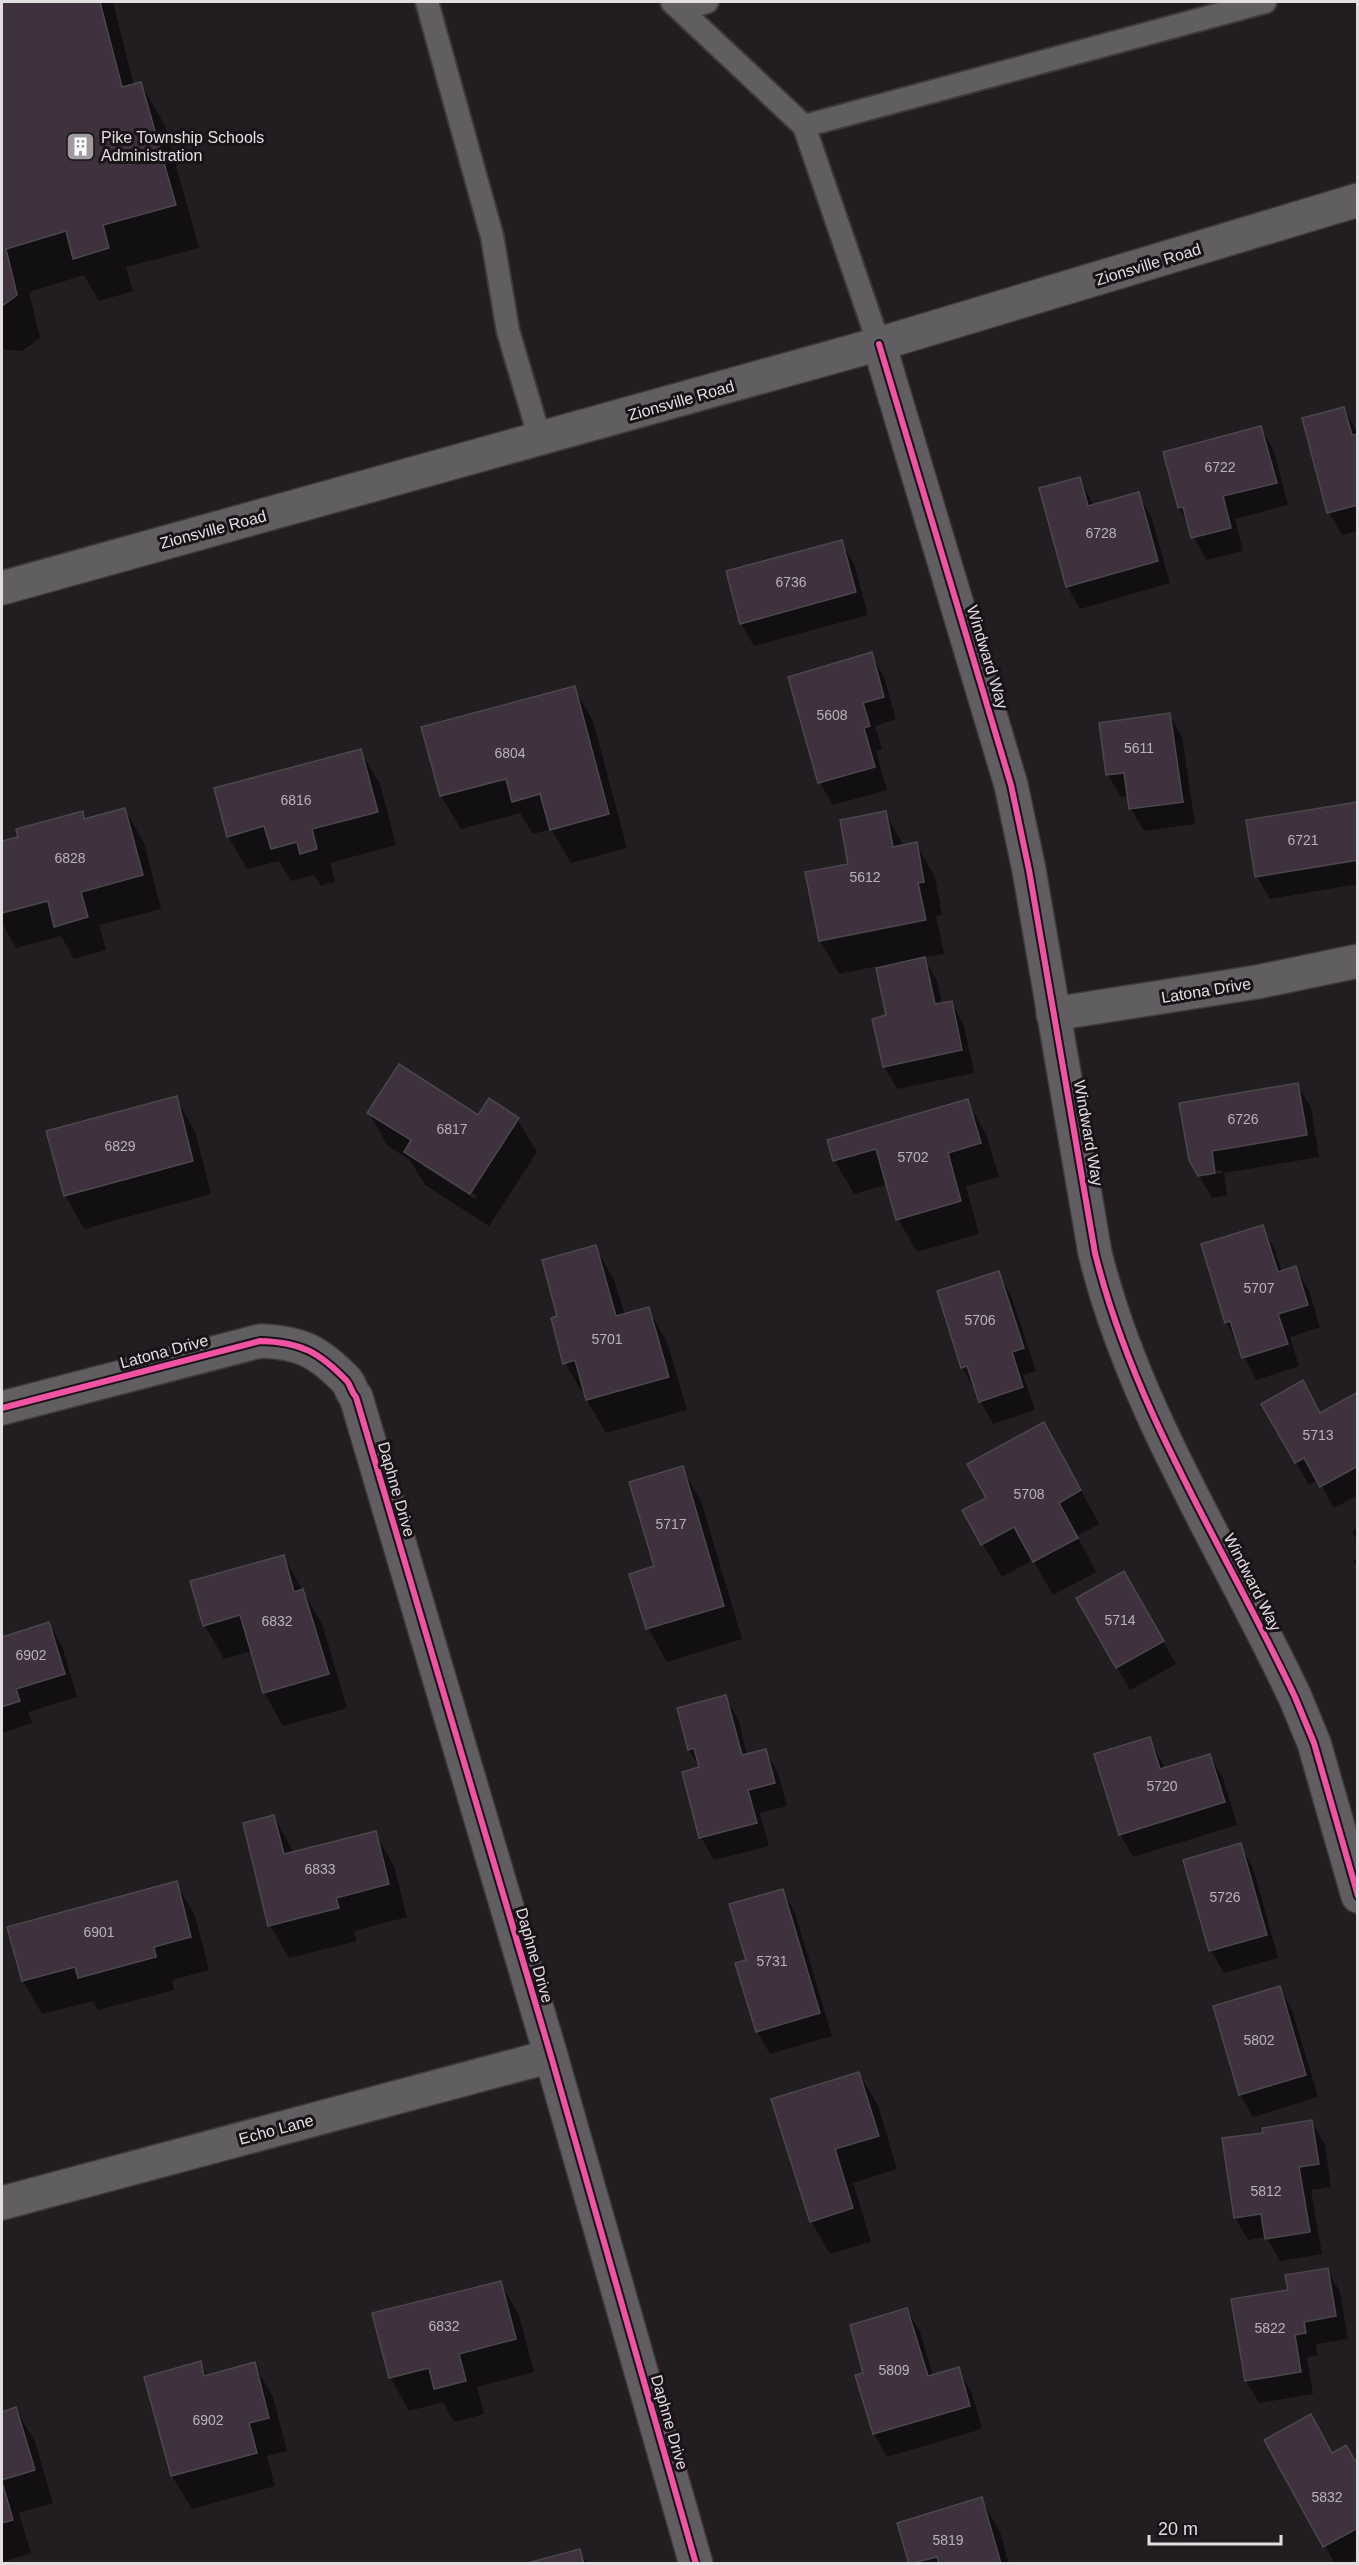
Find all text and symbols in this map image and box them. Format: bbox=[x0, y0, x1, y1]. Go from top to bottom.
place label: Pike Township Schools Administration bbox=[101, 129, 264, 164]
building icon: Pike Township Schools Administration bbox=[64, 130, 96, 162]
street label: Zionsville Road bbox=[1093, 240, 1203, 289]
street label: Zionsville Road bbox=[626, 377, 736, 424]
house number: 6722 bbox=[1204, 459, 1236, 475]
street label: Zionsville Road bbox=[158, 507, 268, 552]
house number: 6728 bbox=[1085, 525, 1117, 541]
house number: 6736 bbox=[775, 574, 807, 590]
street label: Windward Way bbox=[964, 604, 1011, 711]
house number: 5608 bbox=[816, 707, 848, 723]
house number: 5611 bbox=[1124, 740, 1154, 756]
house number: 6804 bbox=[494, 745, 526, 761]
house number: 6816 bbox=[280, 792, 312, 808]
house number: 6721 bbox=[1287, 832, 1319, 848]
house number: 6828 bbox=[54, 850, 86, 866]
house number: 5612 bbox=[849, 869, 881, 885]
street label: Latona Drive bbox=[1160, 975, 1252, 1006]
street label: Windward Way bbox=[1071, 1079, 1106, 1187]
house number: 6726 bbox=[1227, 1111, 1259, 1127]
house number: 6817 bbox=[436, 1121, 468, 1137]
house number: 6829 bbox=[104, 1138, 136, 1154]
house number: 5702 bbox=[897, 1149, 929, 1165]
house number: 5707 bbox=[1243, 1280, 1275, 1296]
house number: 5706 bbox=[964, 1312, 996, 1328]
house number: 5701 bbox=[591, 1331, 623, 1347]
street label: Latona Drive bbox=[118, 1332, 210, 1371]
house number: 5713 bbox=[1302, 1427, 1334, 1443]
street label: Daphne Drive bbox=[375, 1440, 418, 1539]
house number: 5708 bbox=[1013, 1486, 1045, 1502]
house number: 5717 bbox=[655, 1516, 687, 1532]
street label: Windward Way bbox=[1221, 1531, 1284, 1634]
house number: 5714 bbox=[1104, 1612, 1136, 1628]
house number: 6832 bbox=[261, 1613, 293, 1629]
house number: 6902 bbox=[15, 1647, 47, 1663]
house number: 5720 bbox=[1146, 1778, 1178, 1794]
house number: 6833 bbox=[304, 1861, 336, 1877]
house number: 5726 bbox=[1209, 1889, 1241, 1905]
street label: Daphne Drive bbox=[513, 1906, 556, 2005]
house number: 6901 bbox=[83, 1924, 115, 1940]
house number: 5731 bbox=[756, 1953, 788, 1969]
house number: 5802 bbox=[1243, 2032, 1275, 2048]
street label: Echo Lane bbox=[237, 2111, 315, 2148]
house number: 5812 bbox=[1250, 2183, 1282, 2199]
house number: 6832 bbox=[428, 2318, 460, 2334]
house number: 5822 bbox=[1254, 2320, 1286, 2336]
house number: 5809 bbox=[878, 2362, 910, 2378]
street label: Daphne Drive bbox=[648, 2373, 691, 2472]
house number: 6902 bbox=[192, 2412, 224, 2428]
house number: 5832 bbox=[1311, 2489, 1343, 2505]
scale bar bbox=[1149, 2508, 1281, 2546]
text: 20 m bbox=[1158, 2519, 1198, 2539]
house number: 5819 bbox=[932, 2532, 964, 2548]

